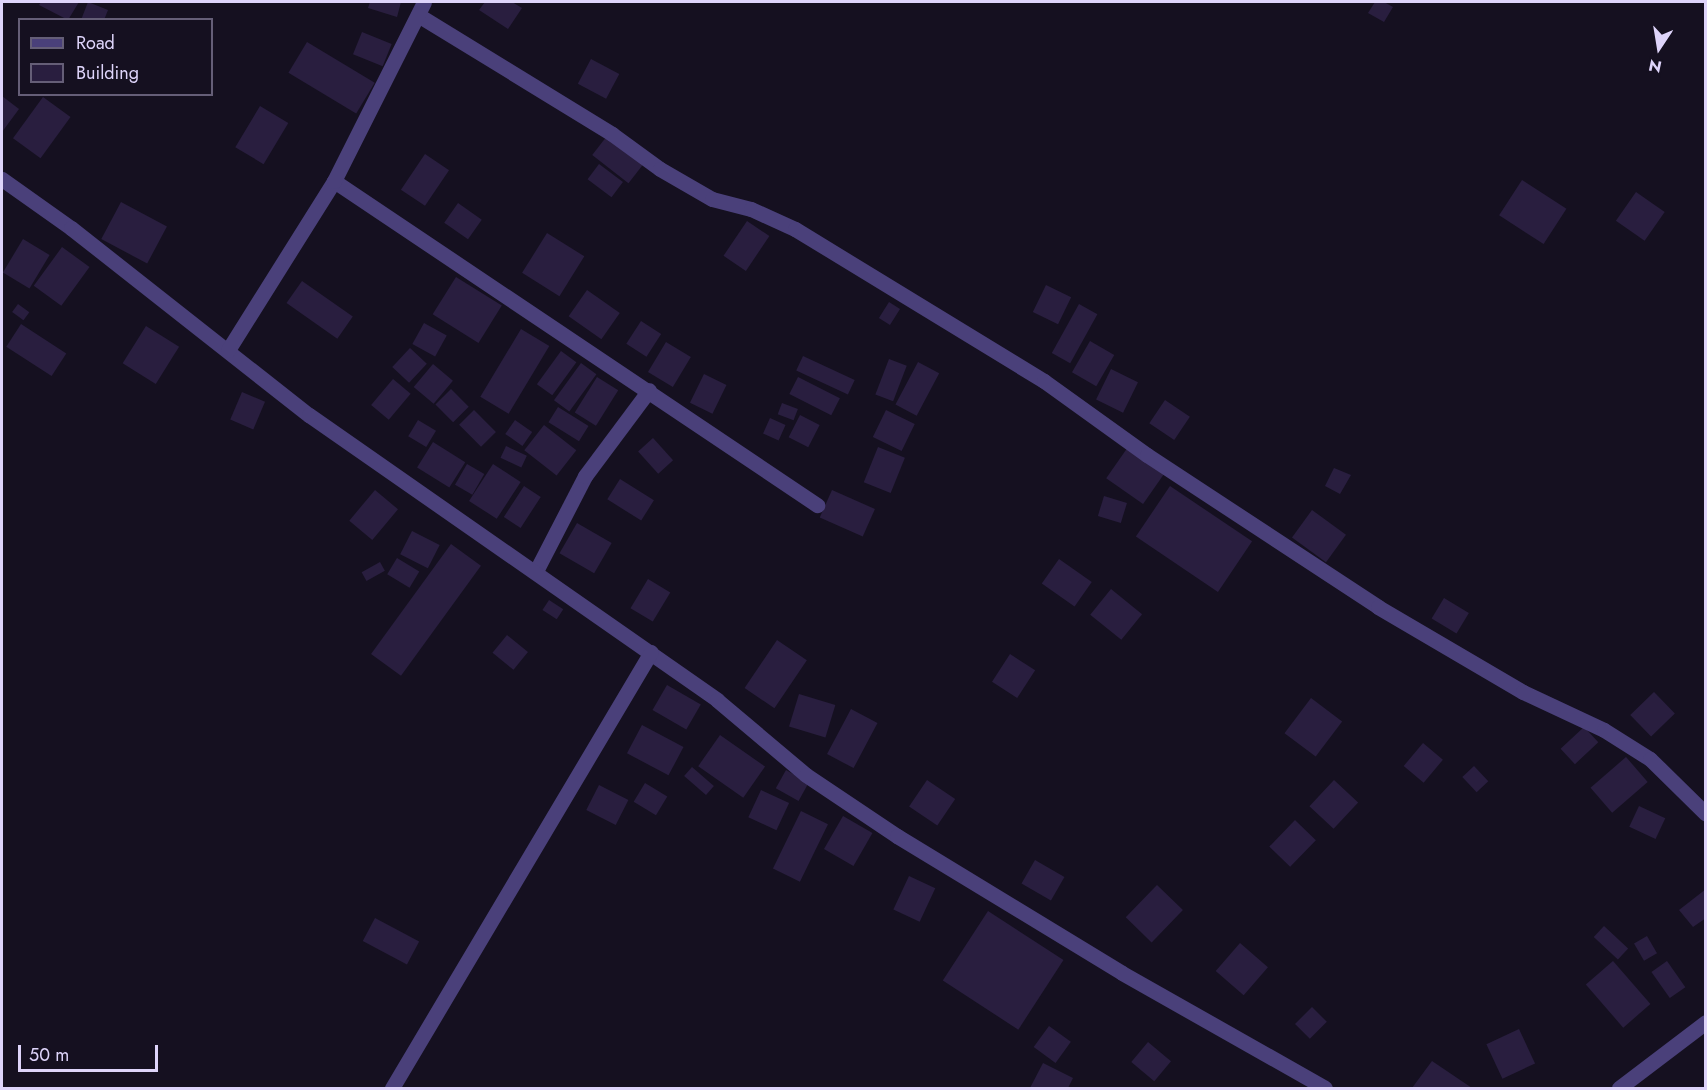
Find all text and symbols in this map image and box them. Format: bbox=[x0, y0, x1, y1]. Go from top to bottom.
legend bbox=[18, 18, 213, 96]
north arrow bbox=[1629, 18, 1689, 78]
text: Road bbox=[76, 30, 115, 56]
text: N bbox=[1647, 54, 1664, 79]
text: Building bbox=[76, 60, 139, 86]
scale bar bbox=[21, 1033, 160, 1071]
text: 50 m bbox=[29, 1042, 69, 1068]

